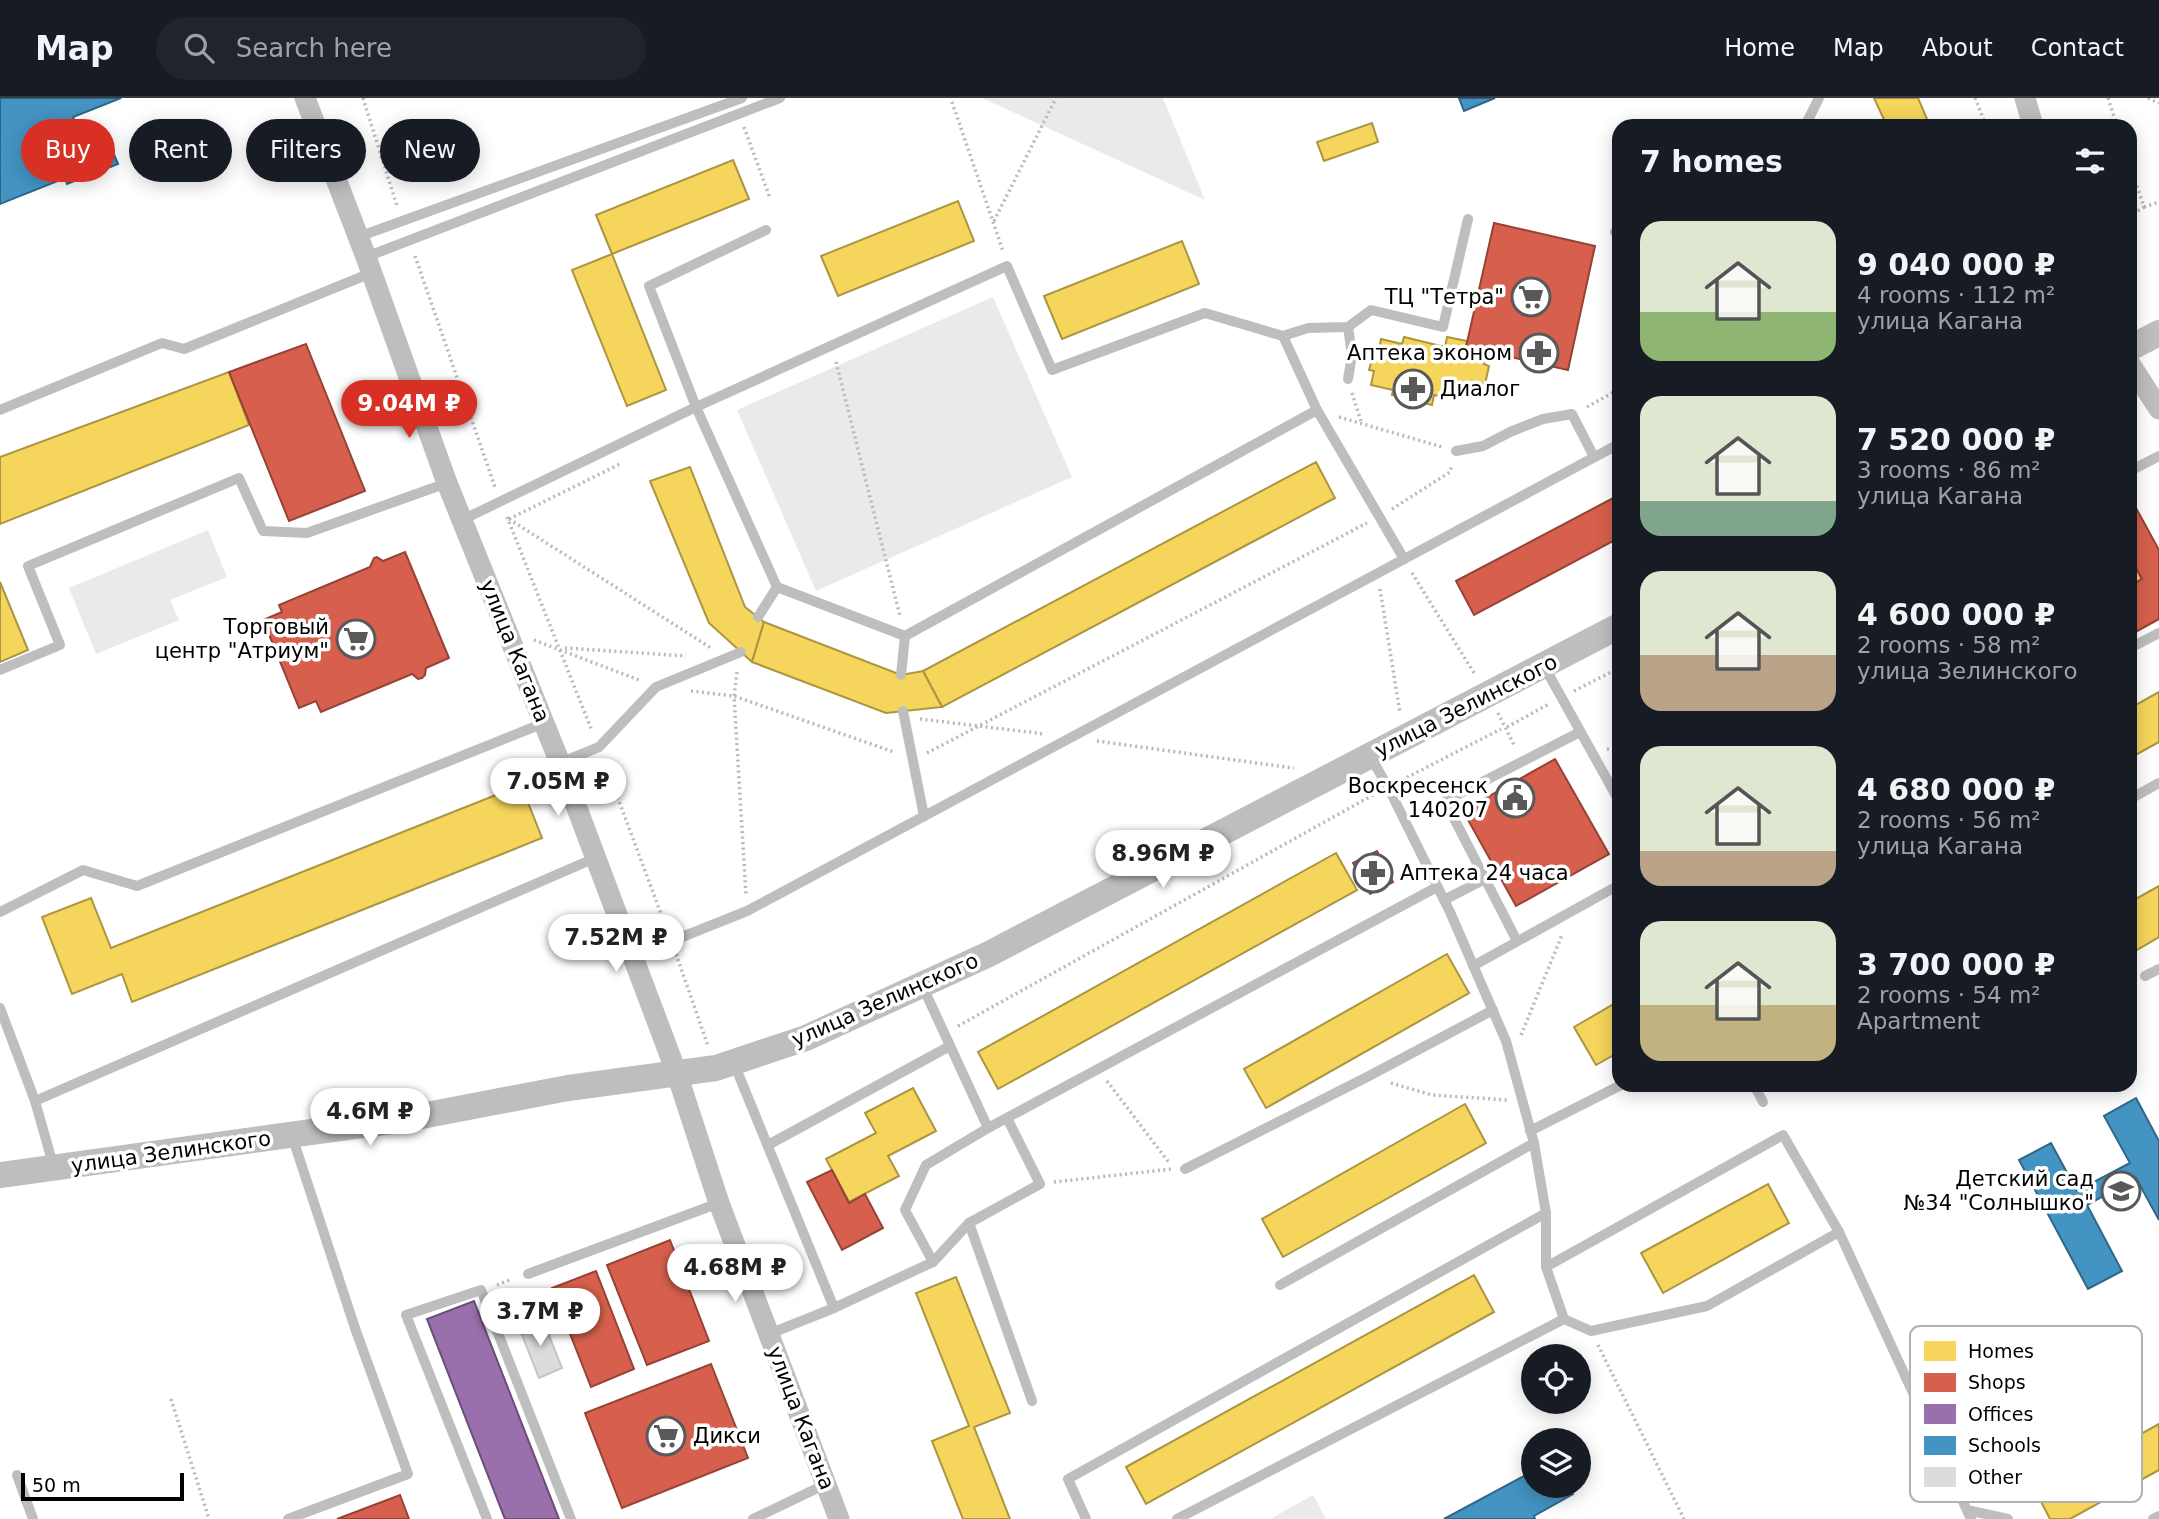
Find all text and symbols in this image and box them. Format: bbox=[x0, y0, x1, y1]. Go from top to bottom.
search box bbox=[156, 17, 646, 80]
text: Map bbox=[35, 29, 114, 68]
icon: search bbox=[180, 29, 218, 67]
text: Search here bbox=[236, 33, 392, 63]
text: Home bbox=[1724, 34, 1795, 62]
text: Map bbox=[1833, 34, 1884, 62]
text: About bbox=[1922, 34, 1993, 62]
text: Contact bbox=[2031, 34, 2124, 62]
chip: Buy bbox=[21, 119, 115, 182]
chip: Rent bbox=[129, 119, 232, 182]
chip: Filters bbox=[246, 119, 366, 182]
chip: New bbox=[380, 119, 480, 182]
icon: filters bbox=[2071, 142, 2109, 180]
text: 7 homes bbox=[1640, 144, 1783, 179]
text: 9 040 000 ₽ bbox=[1857, 247, 2055, 282]
icon: home bbox=[1696, 249, 1780, 333]
supermarket icon: ТЦ "Тетра" bbox=[1510, 276, 1552, 318]
text: 4 rooms · 112 m² bbox=[1857, 282, 2055, 308]
place label: ТЦ "Тетра" bbox=[1384, 285, 1504, 309]
text: улица Кагана bbox=[1857, 308, 2023, 334]
pharmacy icon: Аптека эконом bbox=[1518, 332, 1560, 374]
place label: Аптека эконом bbox=[1347, 341, 1512, 365]
pharmacy icon: Диалог bbox=[1392, 368, 1434, 410]
place label: Диалог bbox=[1440, 377, 1520, 401]
pin: 9.04M ₽ bbox=[344, 380, 474, 440]
text: 9.04M ₽ bbox=[357, 390, 461, 416]
text: 7 520 000 ₽ bbox=[1857, 422, 2055, 457]
icon: home bbox=[1696, 424, 1780, 508]
text: 3 rooms · 86 m² bbox=[1857, 457, 2041, 483]
text: улица Кагана bbox=[1857, 483, 2023, 509]
street label: улица Кагана bbox=[475, 576, 555, 726]
text: 4 600 000 ₽ bbox=[1857, 597, 2055, 632]
icon: home bbox=[1696, 599, 1780, 683]
place label: Торговый центр "Атриум" bbox=[155, 615, 329, 663]
supermarket icon: Торговый центр "Атриум" bbox=[335, 618, 377, 660]
text: 2 rooms · 58 m² bbox=[1857, 632, 2041, 658]
street label: улица Зелинского bbox=[1371, 650, 1561, 762]
text: улица Зелинского bbox=[1857, 658, 2078, 684]
pin: 7.05M ₽ bbox=[493, 758, 623, 818]
text: 7.05M ₽ bbox=[506, 768, 610, 794]
text: 4 680 000 ₽ bbox=[1857, 772, 2055, 807]
place label: Воскресенск 140207 bbox=[1348, 774, 1488, 822]
icon: home bbox=[1696, 774, 1780, 858]
public building icon: Воскресенск 140207 bbox=[1494, 777, 1536, 819]
text: 2 rooms · 56 m² bbox=[1857, 807, 2041, 833]
pin: 8.96M ₽ bbox=[1098, 830, 1228, 890]
text: улица Кагана bbox=[1857, 833, 2023, 859]
text: 8.96M ₽ bbox=[1111, 840, 1215, 866]
pharmacy icon: Аптека 24 часа bbox=[1352, 852, 1394, 894]
place label: Аптека 24 часа bbox=[1400, 861, 1569, 885]
pin: 7.52M ₽ bbox=[551, 914, 681, 974]
text: 7.52M ₽ bbox=[564, 924, 668, 950]
text: 3 700 000 ₽ bbox=[1857, 947, 2055, 982]
street label: улица Зелинского bbox=[788, 948, 982, 1052]
icon: home bbox=[1696, 949, 1780, 1033]
text: 2 rooms · 54 m² bbox=[1857, 982, 2041, 1008]
text: Apartment bbox=[1857, 1008, 1980, 1034]
pin: 4.6M ₽ bbox=[313, 1088, 427, 1148]
text: 4.6M ₽ bbox=[326, 1098, 414, 1124]
street label: улица Зелинского bbox=[70, 1126, 272, 1178]
place label: Детский сад №34 "Солнышко" bbox=[1903, 1167, 2094, 1215]
school or university icon: Детский сад №34 "Солнышко" bbox=[2100, 1170, 2142, 1212]
pin: 4.68M ₽ bbox=[670, 1244, 800, 1304]
text: 4.68M ₽ bbox=[683, 1254, 787, 1280]
pin: 3.7M ₽ bbox=[483, 1288, 597, 1348]
text: 3.7M ₽ bbox=[496, 1298, 584, 1324]
legend bbox=[1910, 1326, 2142, 1502]
text: Homes bbox=[1968, 1340, 2034, 1362]
street label: улица Кагана bbox=[763, 1343, 839, 1493]
map controls bbox=[1521, 1344, 1591, 1498]
button: locate bbox=[1521, 1344, 1591, 1414]
text: Shops bbox=[1968, 1371, 2026, 1393]
text: Offices bbox=[1968, 1403, 2033, 1425]
supermarket icon: Дикси bbox=[645, 1415, 687, 1457]
place label: Дикси bbox=[693, 1424, 761, 1448]
button: layers bbox=[1521, 1428, 1591, 1498]
text: Schools bbox=[1968, 1434, 2041, 1456]
text: Other bbox=[1968, 1466, 2022, 1488]
scale bar bbox=[21, 1470, 184, 1502]
text: 50 m bbox=[32, 1474, 81, 1496]

